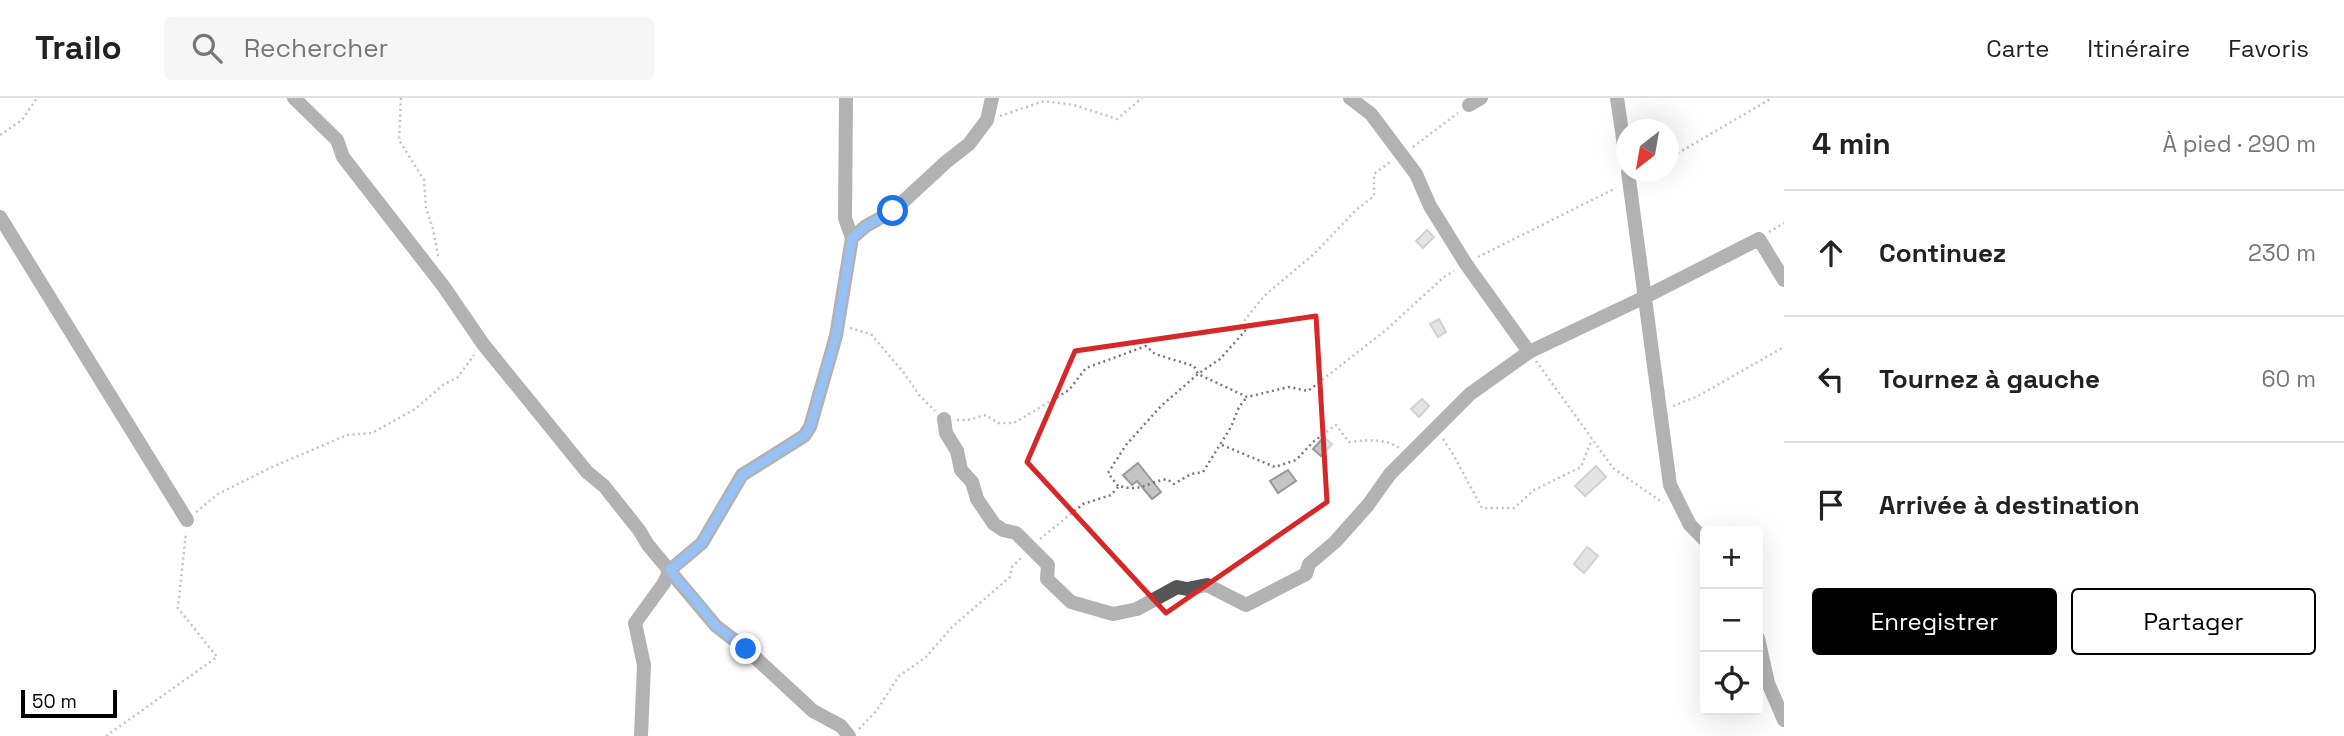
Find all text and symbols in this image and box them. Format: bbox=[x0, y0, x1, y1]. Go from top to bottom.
search box bbox=[164, 17, 654, 80]
text: Trailo bbox=[35, 27, 122, 69]
icon: search bbox=[188, 29, 226, 67]
text: Rechercher bbox=[244, 31, 388, 65]
text: Carte bbox=[1986, 33, 2049, 64]
text: Itinéraire bbox=[2087, 33, 2190, 64]
text: Favoris bbox=[2228, 33, 2309, 64]
north arrow bbox=[1616, 119, 1679, 182]
text: 4 min bbox=[1812, 124, 1891, 163]
text: À pied · 290 m bbox=[2163, 129, 2316, 159]
route start bbox=[877, 195, 908, 226]
icon: ahead bbox=[1812, 234, 1850, 272]
text: Continuez bbox=[1879, 236, 2006, 270]
text: 230 m bbox=[2248, 238, 2316, 268]
icon: left bbox=[1812, 360, 1850, 398]
text: Tournez à gauche bbox=[1879, 362, 2100, 396]
text: 60 m bbox=[2261, 364, 2316, 394]
icon: arrive bbox=[1812, 486, 1850, 524]
text: Arrivée à destination bbox=[1879, 488, 2140, 522]
map controls bbox=[1700, 526, 1763, 715]
button: + bbox=[1700, 526, 1763, 589]
button: Enregistrer bbox=[1812, 588, 2057, 655]
button: Partager bbox=[2071, 588, 2316, 655]
button: − bbox=[1700, 589, 1763, 652]
route end bbox=[730, 633, 761, 664]
button: locate bbox=[1700, 652, 1763, 715]
scale bar bbox=[21, 687, 117, 719]
text: 50 m bbox=[32, 689, 77, 714]

